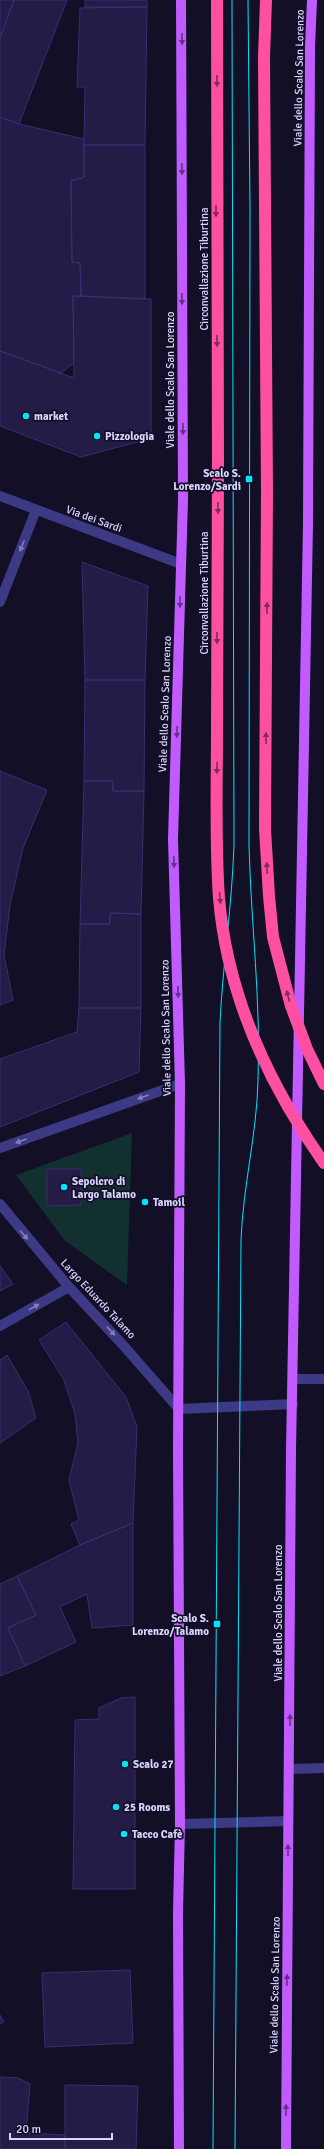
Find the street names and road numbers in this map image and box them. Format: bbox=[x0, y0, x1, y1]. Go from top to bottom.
street label: Viale dello Scalo San Lorenzo bbox=[291, 9, 307, 147]
street label: Circonvallazione Tiburtina bbox=[198, 207, 211, 331]
street label: Viale dello Scalo San Lorenzo bbox=[164, 311, 177, 448]
street label: Via dei Sardi bbox=[64, 503, 124, 535]
street label: Circonvallazione Tiburtina bbox=[198, 531, 211, 655]
street label: Viale dello Scalo San Lorenzo bbox=[156, 635, 174, 773]
street label: Viale dello Scalo San Lorenzo bbox=[158, 959, 174, 1097]
street label: Largo Eduardo Talamo bbox=[58, 1257, 138, 1342]
street label: Viale dello Scalo San Lorenzo bbox=[272, 1544, 285, 1681]
street label: Viale dello Scalo San Lorenzo bbox=[267, 1916, 283, 2054]

